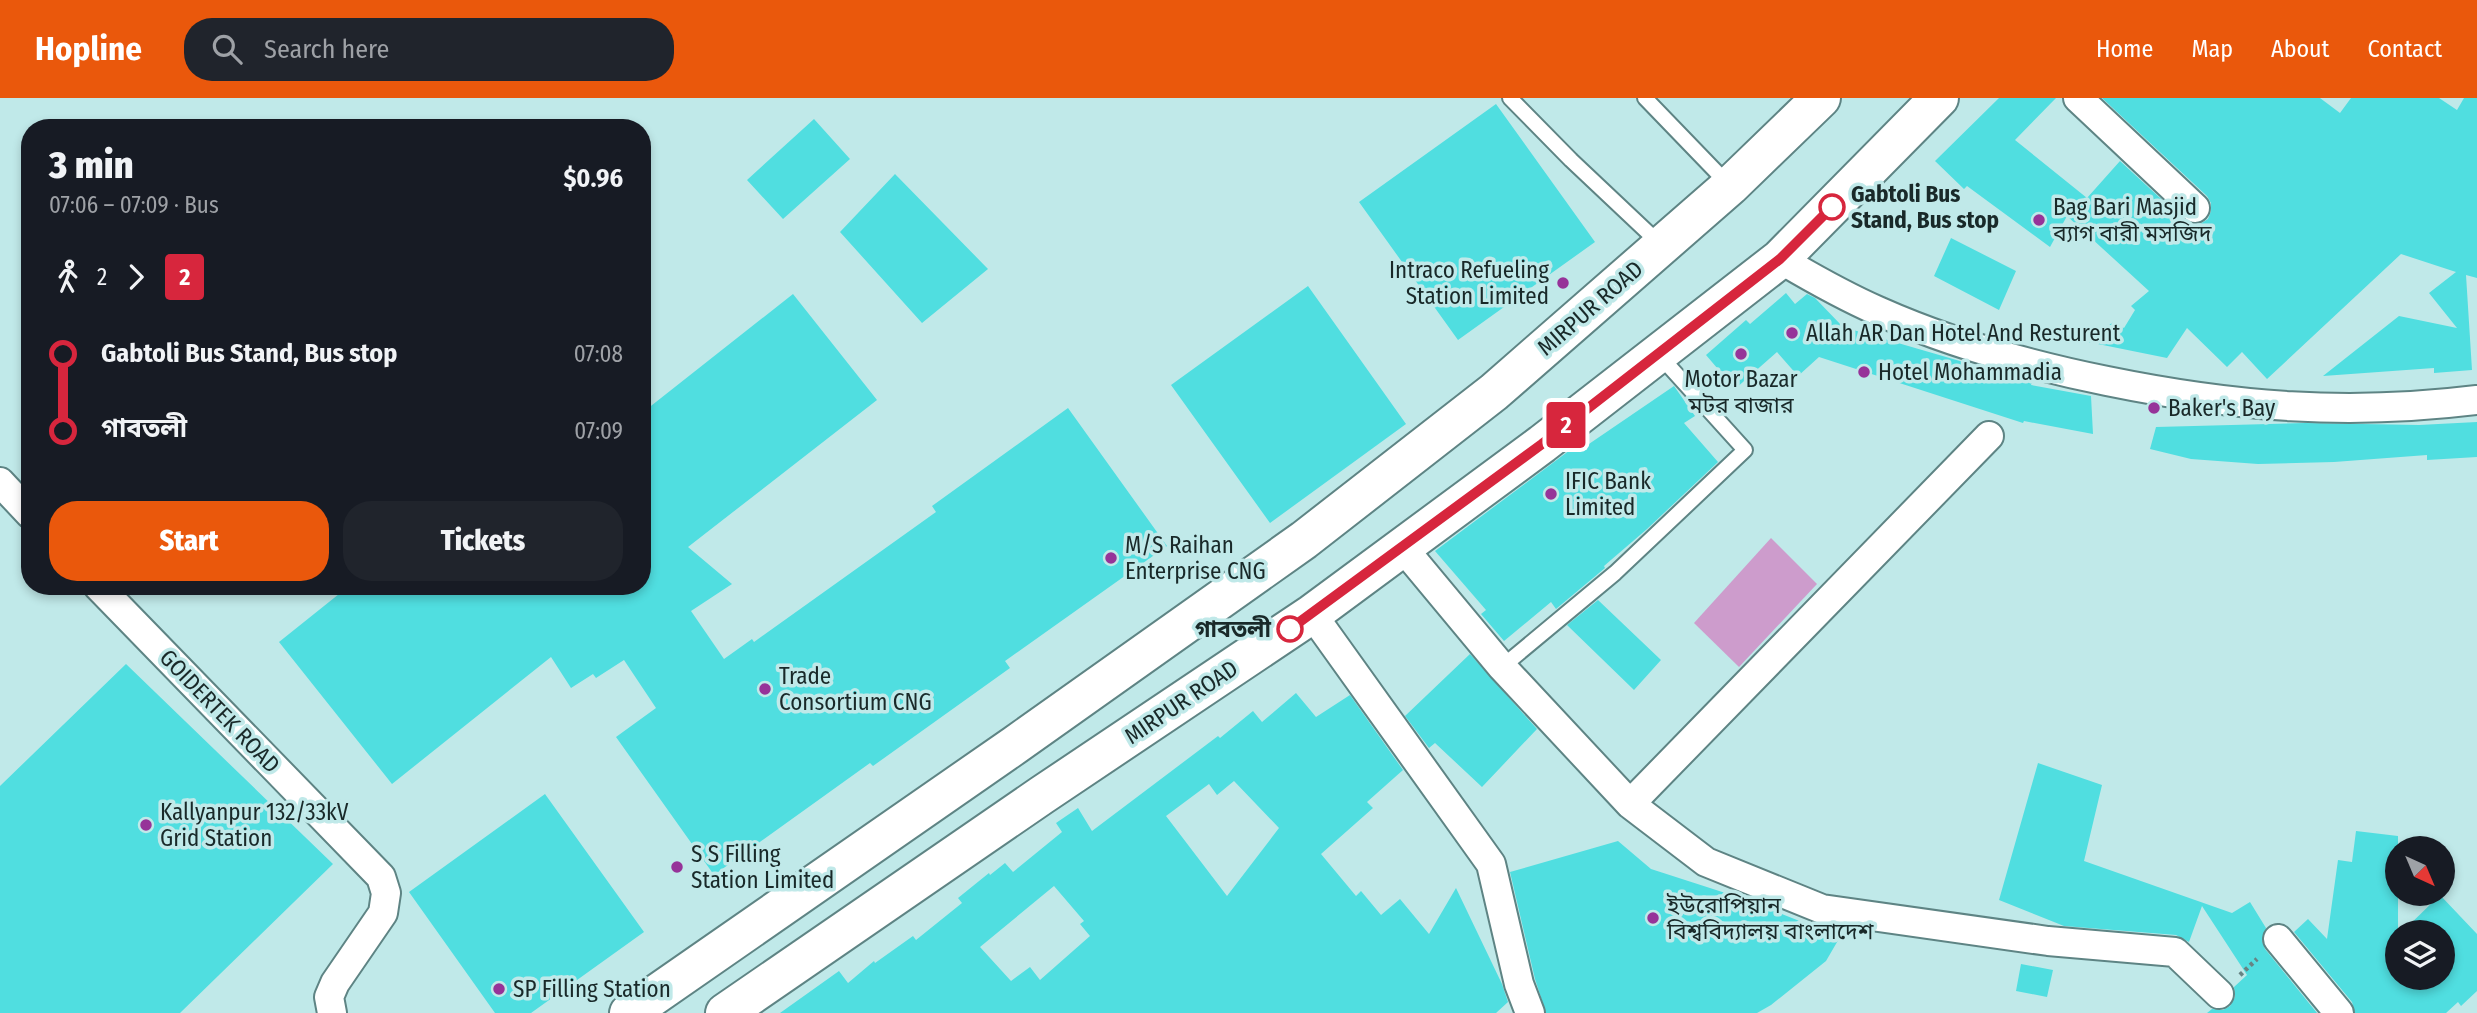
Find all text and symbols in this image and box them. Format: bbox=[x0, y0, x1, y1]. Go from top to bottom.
search box bbox=[184, 18, 674, 81]
text: Hopline bbox=[35, 29, 142, 69]
icon: search bbox=[208, 30, 246, 68]
text: Search here bbox=[264, 34, 389, 65]
text: Home bbox=[2096, 35, 2153, 63]
text: Map bbox=[2191, 35, 2233, 63]
text: About bbox=[2271, 35, 2329, 63]
text: Contact bbox=[2367, 35, 2442, 63]
text: 3 min bbox=[49, 142, 133, 188]
text: $0.96 bbox=[563, 163, 623, 194]
place label: Gabtoli Bus Stand, Bus stop bbox=[1851, 180, 1999, 234]
text: 07:06 – 07:09 · Bus bbox=[49, 191, 219, 219]
place label: Bag Bari Masjid ব্যাগ বারী মসজিদ bbox=[2052, 193, 2212, 247]
marker: Gabtoli Bus Stand, Bus stop bbox=[1819, 194, 1845, 220]
marker: Bag Bari Masjid ব্যাগ বারী মসজিদ bbox=[2031, 212, 2047, 228]
street label: MIRPUR ROAD bbox=[1532, 255, 1648, 361]
place label: Intraco Refueling Station Limited bbox=[1389, 256, 1549, 310]
icon: walk bbox=[49, 258, 87, 296]
icon: forward bbox=[117, 258, 155, 296]
text: 2 bbox=[97, 263, 107, 291]
text: 2 bbox=[179, 263, 190, 291]
marker: Intraco Refueling Station Limited bbox=[1555, 275, 1571, 291]
place label: Allah AR Dan Hotel And Resturent bbox=[1806, 319, 2121, 347]
marker: Allah AR Dan Hotel And Resturent bbox=[1784, 325, 1800, 341]
text: Gabtoli Bus Stand, Bus stop bbox=[101, 338, 397, 369]
text: 07:08 bbox=[574, 340, 623, 368]
marker: Motor Bazar মটর বাজার bbox=[1733, 346, 1749, 362]
place label: Hotel Mohammadia bbox=[1878, 358, 2062, 386]
marker: Hotel Mohammadia bbox=[1856, 364, 1872, 380]
place label: Motor Bazar মটর বাজার bbox=[1684, 365, 1798, 419]
place label: Baker's Bay bbox=[2168, 394, 2276, 422]
marker: Baker's Bay bbox=[2146, 400, 2162, 416]
line badge: 2 bbox=[1543, 402, 1589, 448]
text: 2 bbox=[1560, 411, 1572, 439]
text: গাবতলী bbox=[101, 413, 187, 444]
text: 07:09 bbox=[574, 417, 623, 445]
place label: IFIC Bank Limited bbox=[1565, 467, 1651, 521]
marker: IFIC Bank Limited bbox=[1543, 486, 1559, 502]
button: Start bbox=[49, 501, 329, 581]
button: Tickets bbox=[343, 501, 623, 581]
place label: M/S Raihan Enterprise CNG bbox=[1125, 531, 1266, 585]
marker: M/S Raihan Enterprise CNG bbox=[1103, 550, 1119, 566]
place label: গাবতলী bbox=[1195, 615, 1271, 643]
marker: গাবতলী bbox=[1277, 616, 1303, 642]
street label: GOIDERTEK ROAD bbox=[154, 643, 286, 779]
street label: MIRPUR ROAD bbox=[1119, 654, 1243, 750]
place label: Trade Consortium CNG bbox=[779, 662, 932, 716]
marker: Trade Consortium CNG bbox=[757, 681, 773, 697]
place label: Kallyanpur 132/33kV Grid Station bbox=[160, 798, 349, 852]
marker: Kallyanpur 132/33kV Grid Station bbox=[138, 817, 154, 833]
north arrow bbox=[2385, 836, 2455, 906]
map controls bbox=[2385, 836, 2455, 990]
place label: S S Filling Station Limited bbox=[691, 840, 834, 894]
marker: S S Filling Station Limited bbox=[669, 859, 685, 875]
place label: ইউরোপিয়ান বিশ্ববিদ্যালয় বাংলাদেশ bbox=[1666, 891, 1874, 945]
marker: ইউরোপিয়ান বিশ্ববিদ্যালয় বাংলাদেশ bbox=[1645, 910, 1661, 926]
button: layers bbox=[2385, 920, 2455, 990]
place label: SP Filling Station bbox=[513, 975, 671, 1003]
marker: SP Filling Station bbox=[491, 981, 507, 997]

